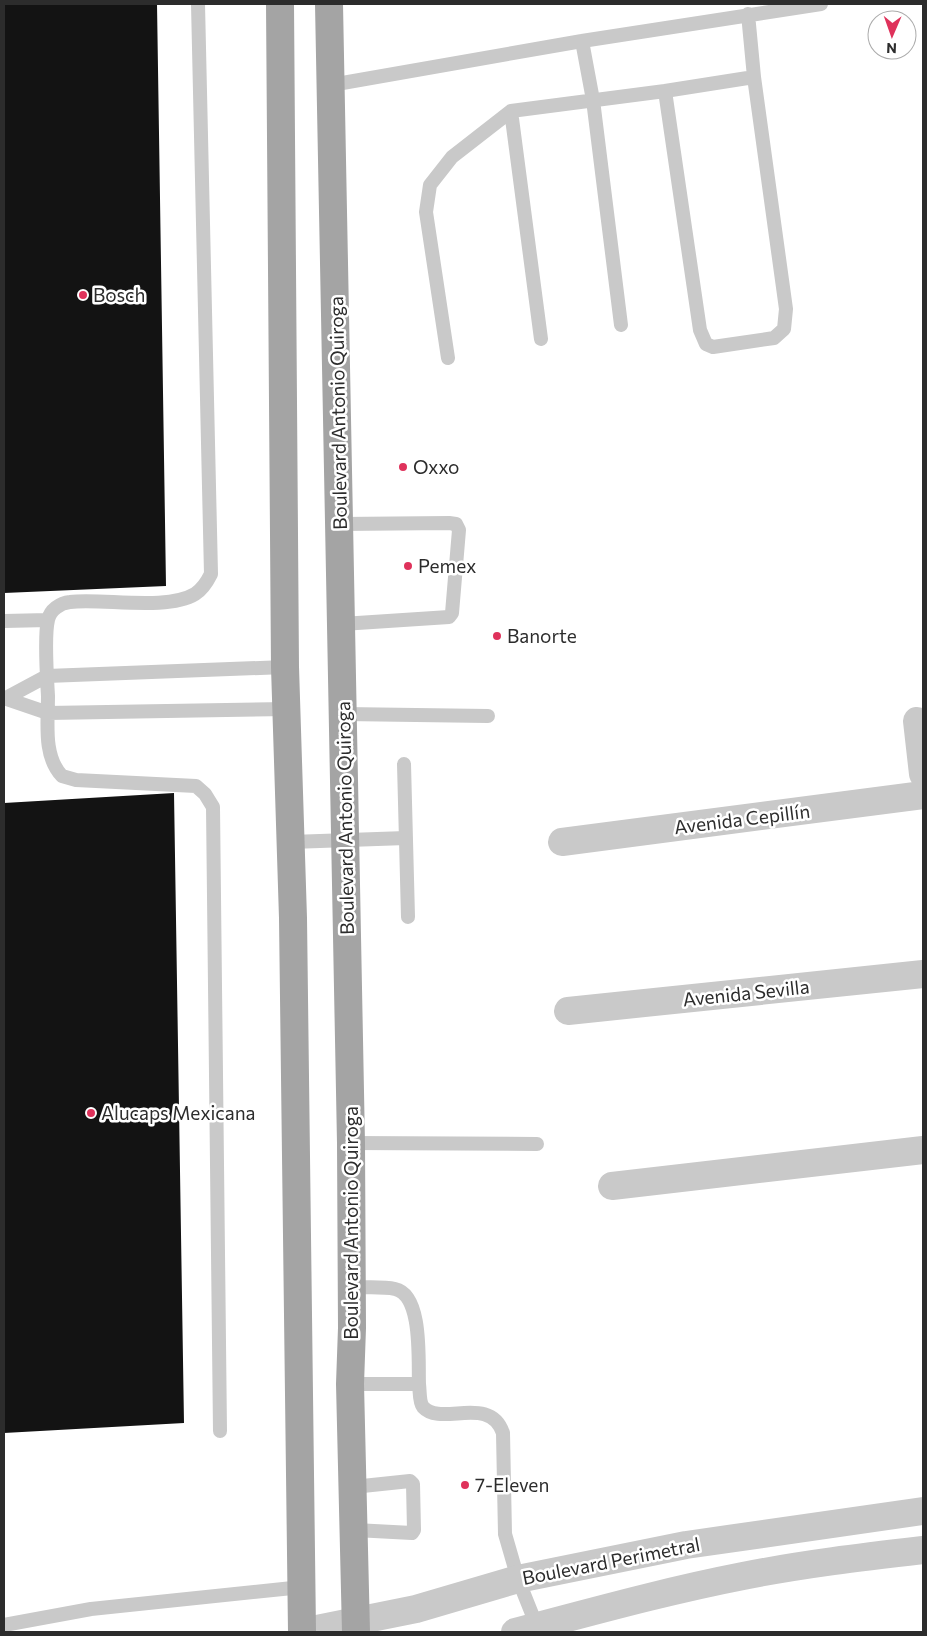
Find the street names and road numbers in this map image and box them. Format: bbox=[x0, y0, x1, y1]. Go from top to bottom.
street label: Boulevard Antonio Quiroga bbox=[324, 296, 351, 530]
street label: Boulevard Antonio Quiroga bbox=[331, 701, 358, 935]
street label: Avenida Cepillín bbox=[673, 799, 811, 838]
street label: Avenida Sevilla bbox=[681, 974, 810, 1011]
street label: Boulevard Antonio Quiroga bbox=[339, 1106, 362, 1340]
street label: Boulevard Perimetral bbox=[520, 1532, 702, 1589]

